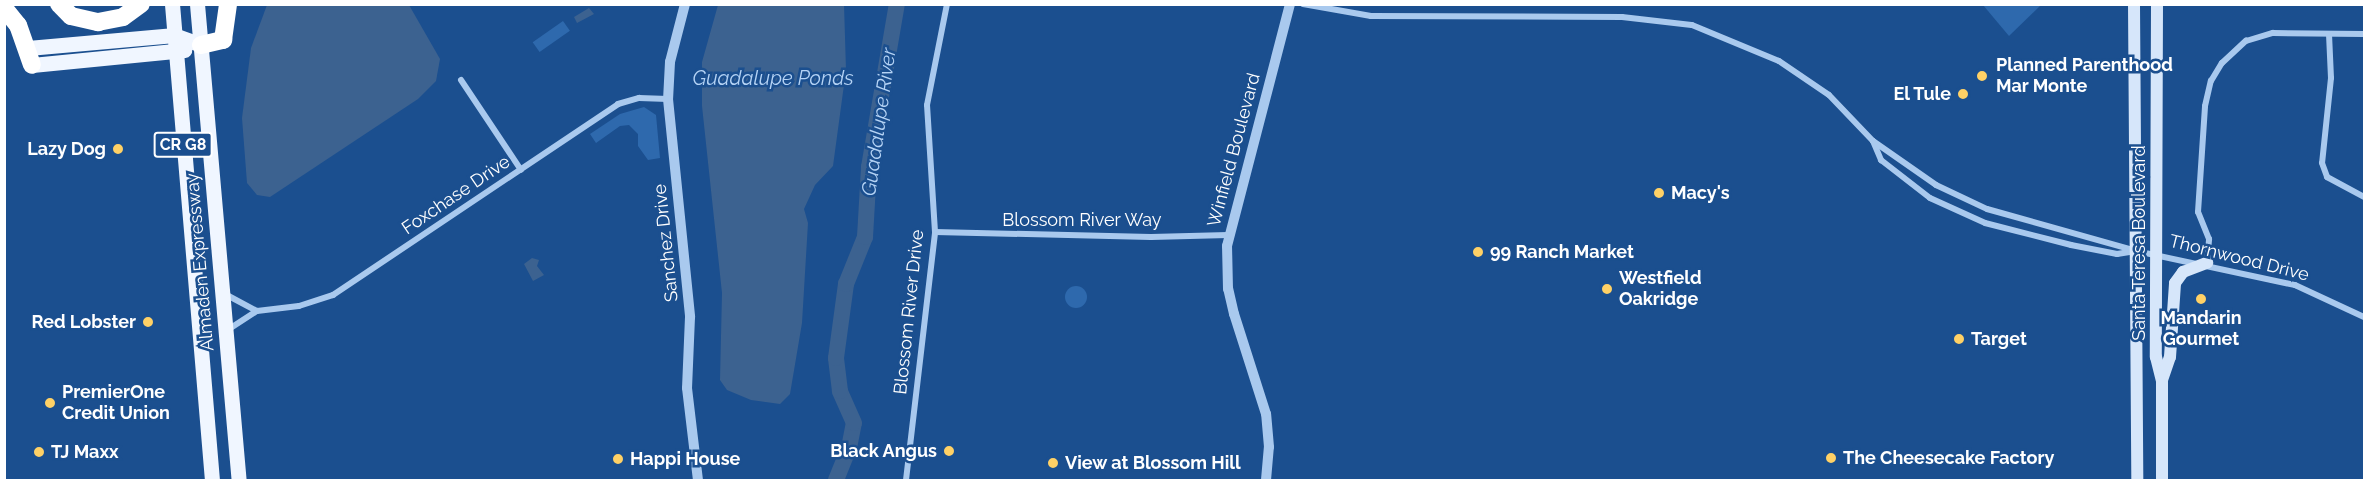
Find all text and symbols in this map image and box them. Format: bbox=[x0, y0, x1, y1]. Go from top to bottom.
water label: Guadalupe River bbox=[857, 46, 901, 198]
place label: Planned Parenthood Mar Monte bbox=[1996, 55, 2173, 98]
water label: Guadalupe Ponds bbox=[692, 66, 854, 90]
marker: Planned Parenthood Mar Monte bbox=[1973, 67, 1991, 85]
street label: Winfield Boulevard bbox=[1203, 71, 1265, 229]
place label: El Tule bbox=[1892, 83, 1951, 105]
marker: El Tule bbox=[1956, 87, 1970, 101]
road number: CR G8 bbox=[153, 132, 213, 158]
place label: Lazy Dog bbox=[27, 138, 106, 160]
marker: Lazy Dog bbox=[111, 142, 125, 156]
street label: Santa Teresa Boulevard bbox=[2128, 145, 2150, 341]
street label: Foxchase Drive bbox=[398, 151, 514, 239]
street label: Almaden Expressway bbox=[181, 172, 219, 352]
place label: Macy's bbox=[1671, 182, 1730, 204]
street label: Sanchez Drive bbox=[649, 183, 683, 303]
marker: Macy's bbox=[1652, 186, 1666, 200]
street label: Blossom River Way bbox=[1002, 209, 1162, 231]
street label: Blossom River Drive bbox=[890, 228, 928, 396]
street label: Thornwood Drive bbox=[2167, 230, 2311, 286]
place label: 99 Ranch Market bbox=[1490, 241, 1634, 263]
marker: 99 Ranch Market bbox=[1471, 245, 1485, 259]
place label: Westfield Oakridge bbox=[1619, 268, 1702, 310]
marker: Westfield Oakridge bbox=[1600, 282, 1614, 296]
marker: Mandarin Gourmet bbox=[2194, 292, 2208, 306]
place label: Mandarin Gourmet bbox=[2160, 308, 2242, 350]
place label: Red Lobster bbox=[31, 311, 136, 333]
marker: Red Lobster bbox=[141, 315, 155, 329]
place label: Target bbox=[1971, 328, 2027, 350]
marker: Target bbox=[1952, 332, 1966, 346]
place label: PremierOne Credit Union bbox=[62, 382, 170, 424]
marker: PremierOne Credit Union bbox=[43, 396, 57, 410]
place label: Black Angus bbox=[830, 440, 937, 462]
place label: TJ Maxx bbox=[51, 441, 119, 463]
marker: Black Angus bbox=[942, 444, 956, 458]
marker: TJ Maxx bbox=[32, 445, 46, 459]
place label: The Cheesecake Factory bbox=[1843, 447, 2054, 469]
place label: Happi House bbox=[630, 448, 740, 470]
marker: The Cheesecake Factory bbox=[1824, 451, 1838, 465]
marker: Happi House bbox=[611, 452, 625, 466]
place label: View at Blossom Hill bbox=[1065, 452, 1241, 474]
marker: View at Blossom Hill bbox=[1046, 456, 1060, 470]

